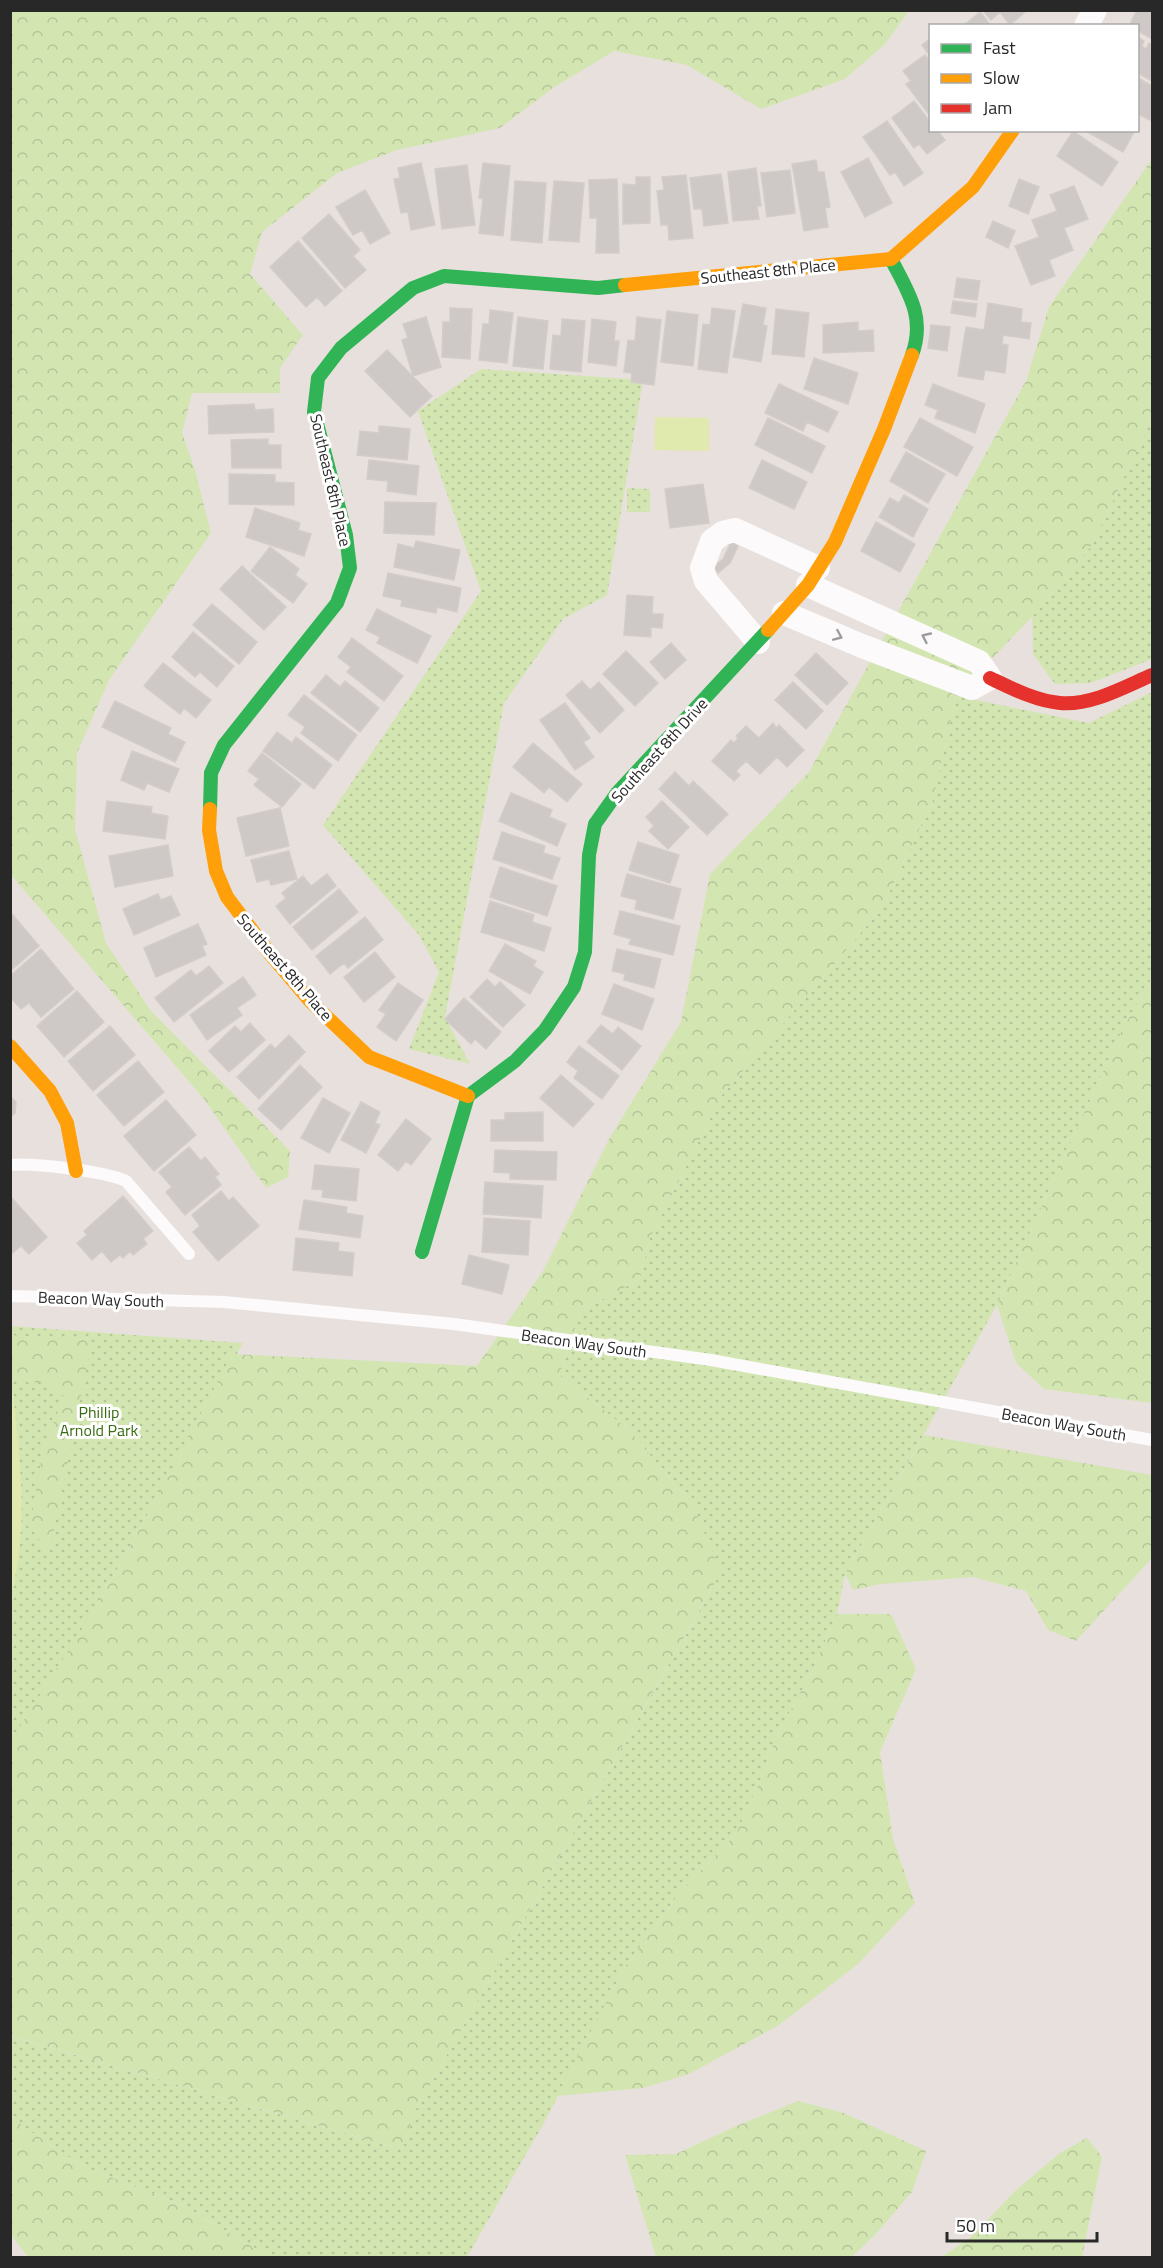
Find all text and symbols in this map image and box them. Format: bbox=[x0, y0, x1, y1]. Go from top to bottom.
legend bbox=[929, 24, 1139, 132]
text: Fast bbox=[983, 34, 1016, 61]
text: Slow bbox=[983, 64, 1020, 91]
text: Jam bbox=[983, 94, 1012, 121]
street label: Southeast 8th Place bbox=[699, 252, 837, 290]
street label: Southeast 8th Place bbox=[304, 411, 358, 549]
one-way arrow bbox=[831, 629, 842, 641]
one-way arrow bbox=[922, 632, 933, 644]
street label: Southeast 8th Drive bbox=[605, 692, 713, 808]
street label: Southeast 8th Place bbox=[232, 908, 338, 1026]
street label: Beacon Way South bbox=[37, 1285, 165, 1313]
street label: Beacon Way South bbox=[520, 1322, 648, 1364]
park label: Phillip Arnold Park bbox=[60, 1400, 139, 1442]
street label: Beacon Way South bbox=[1000, 1401, 1128, 1447]
scale bar bbox=[947, 2205, 1097, 2243]
text: 50 m bbox=[956, 2212, 995, 2239]

